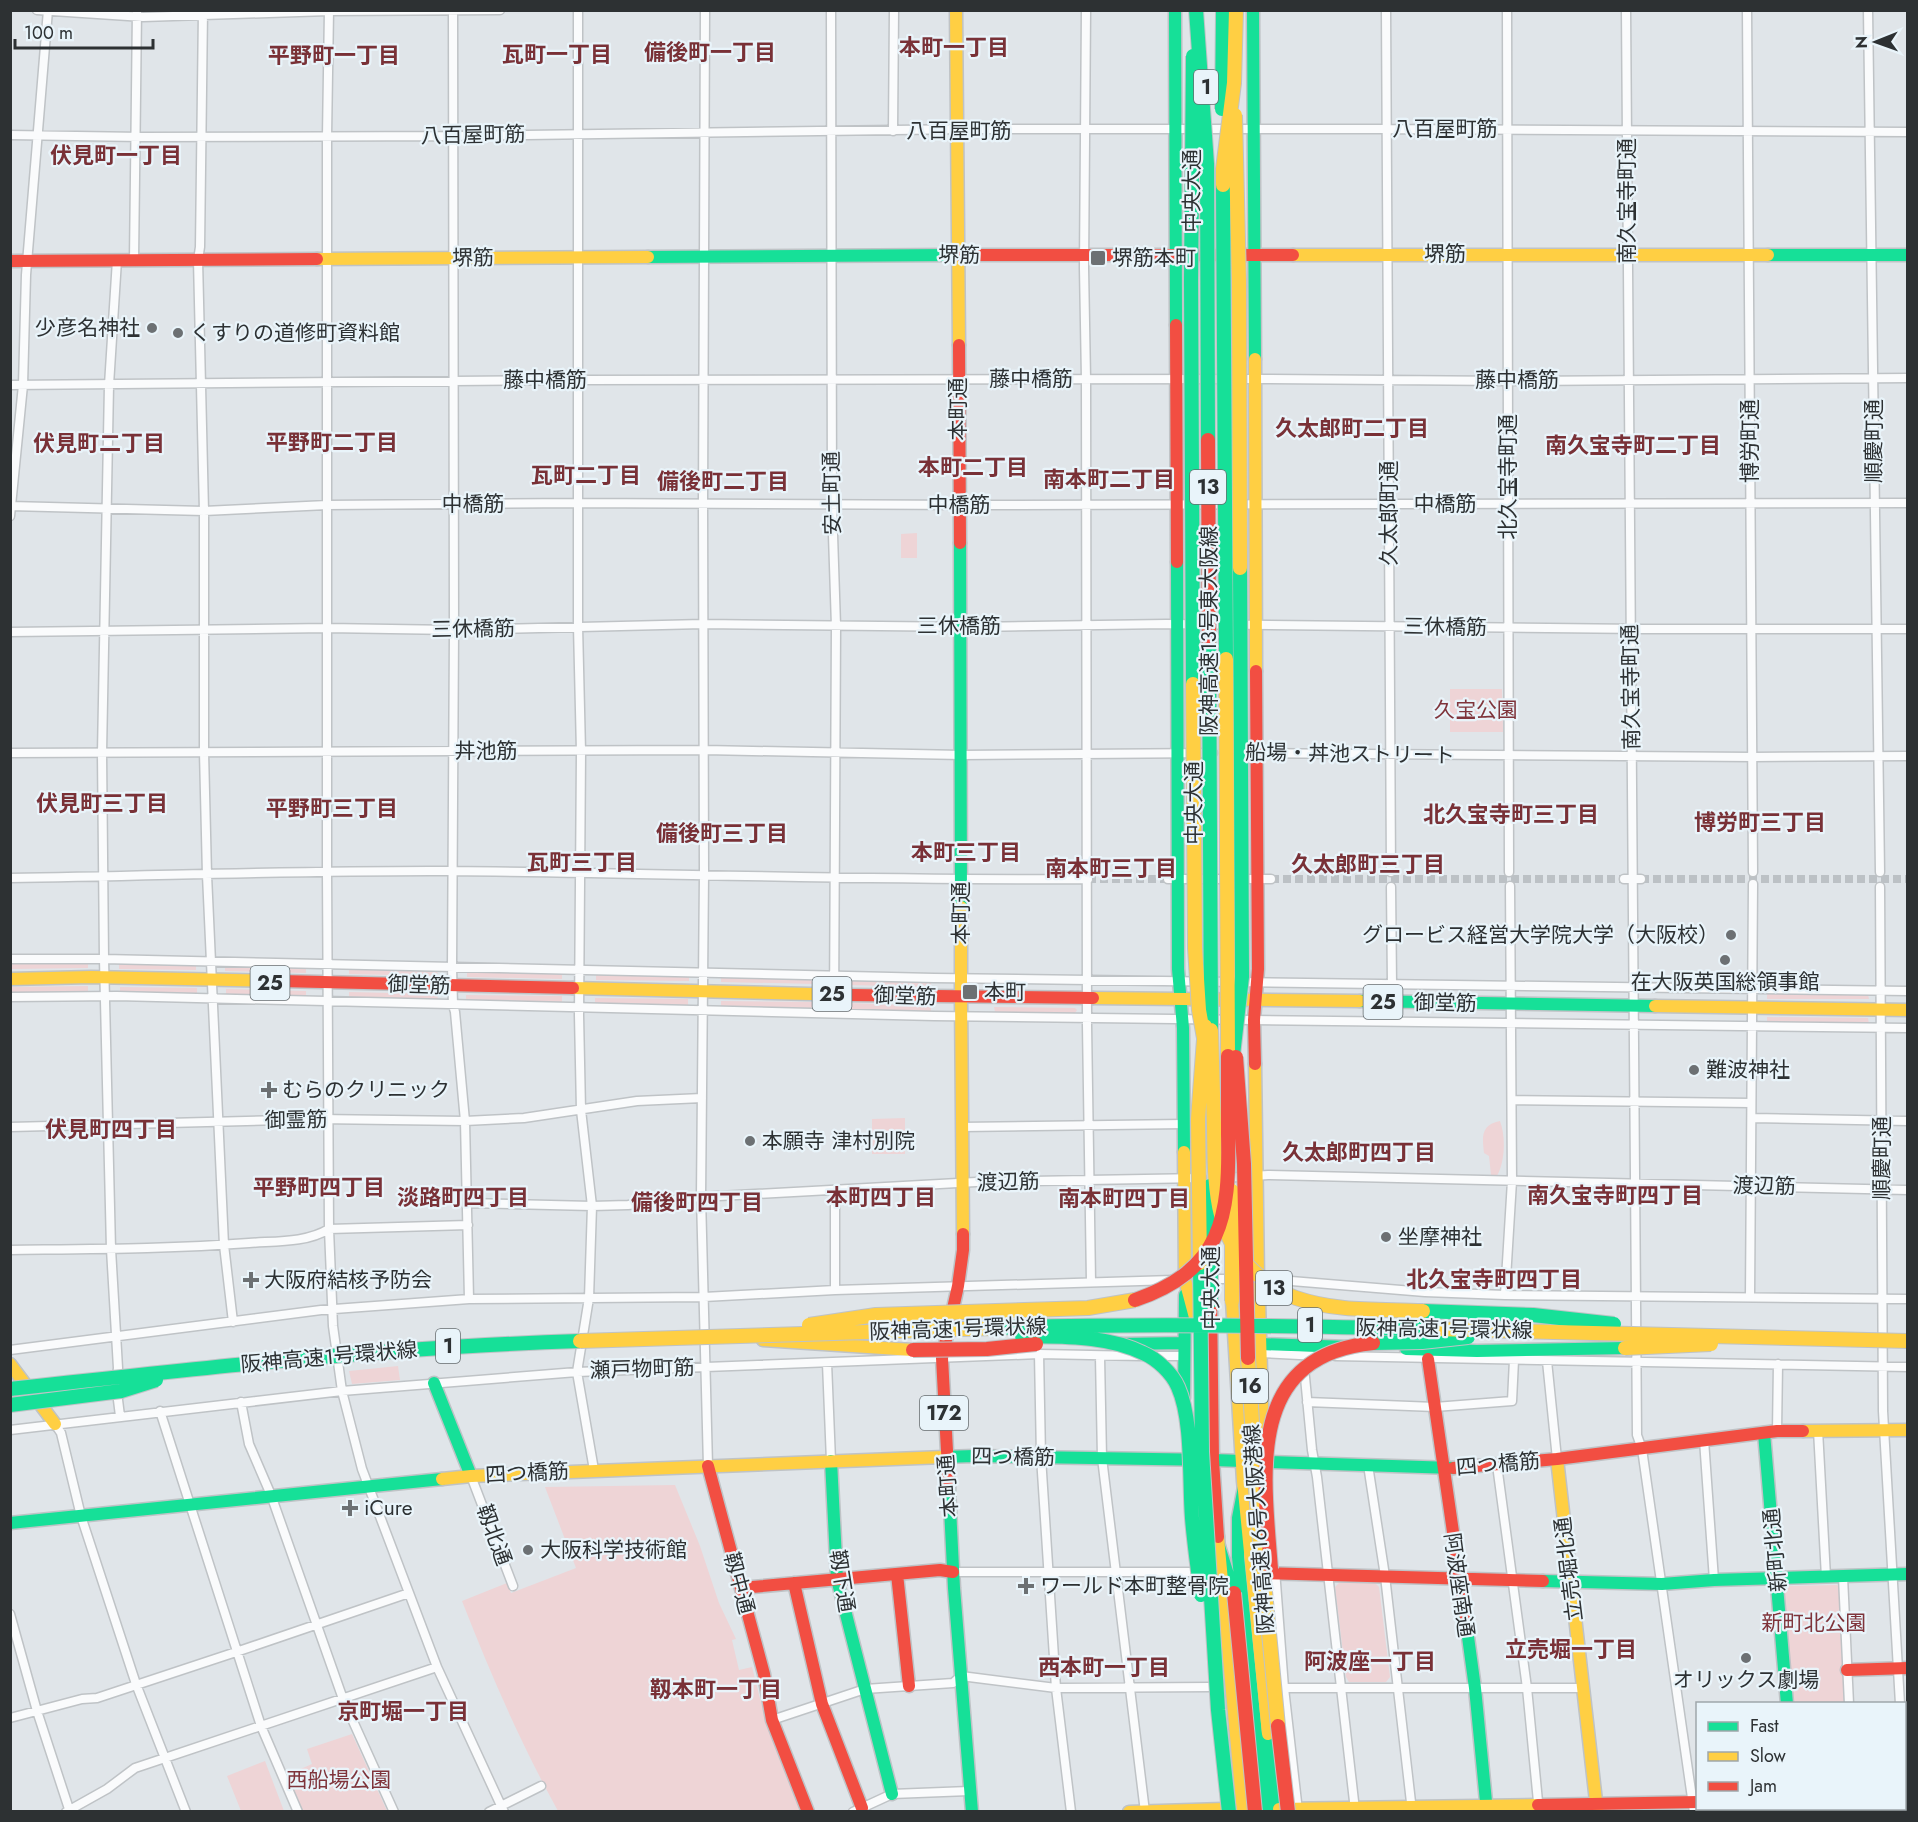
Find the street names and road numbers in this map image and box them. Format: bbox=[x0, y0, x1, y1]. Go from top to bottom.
road number: 1 bbox=[1194, 70, 1218, 104]
street label: 八百屋町筋 bbox=[1393, 114, 1498, 144]
street label: 八百屋町筋 bbox=[907, 116, 1012, 146]
street label: 八百屋町筋 bbox=[420, 119, 526, 151]
street label: 南久宝寺町通 bbox=[1612, 138, 1642, 264]
street label: 中央大通 bbox=[1177, 149, 1207, 233]
street label: 堺筋 bbox=[1424, 239, 1466, 269]
street label: 堺筋 bbox=[938, 240, 980, 270]
street label: 堺筋 bbox=[452, 243, 494, 273]
street label: 藤中橋筋 bbox=[989, 364, 1073, 394]
street label: 藤中橋筋 bbox=[503, 365, 587, 395]
street label: 藤中橋筋 bbox=[1475, 365, 1559, 395]
street label: 本町通 bbox=[943, 378, 973, 441]
street label: 博労町通 bbox=[1735, 399, 1765, 483]
street label: 順慶町通 bbox=[1859, 399, 1889, 483]
street label: 北久宝寺町通 bbox=[1493, 414, 1523, 540]
street label: 安土町通 bbox=[816, 451, 848, 535]
street label: 久太郎町通 bbox=[1374, 461, 1404, 566]
road number: 13 bbox=[1190, 470, 1226, 504]
street label: 中橋筋 bbox=[442, 489, 505, 519]
street label: 中橋筋 bbox=[1414, 489, 1477, 519]
street label: 中橋筋 bbox=[928, 490, 991, 520]
street label: 阪神高速13号東大阪線 bbox=[1194, 526, 1224, 736]
street label: 三休橋筋 bbox=[917, 611, 1001, 641]
street label: 三休橋筋 bbox=[1403, 611, 1487, 643]
street label: 三休橋筋 bbox=[431, 613, 515, 645]
street label: 南久宝寺町通 bbox=[1615, 624, 1647, 750]
street label: 丼池筋 bbox=[455, 736, 518, 766]
street label: 船場・丼池ストリート bbox=[1245, 737, 1455, 771]
street label: 中央大通 bbox=[1179, 761, 1209, 845]
street label: 本町通 bbox=[946, 882, 976, 945]
road number: 25 bbox=[250, 966, 290, 1000]
street label: 御堂筋 bbox=[387, 969, 451, 1001]
road number: 25 bbox=[812, 977, 852, 1011]
street label: 御堂筋 bbox=[873, 980, 937, 1012]
road number: 25 bbox=[1364, 985, 1402, 1019]
street label: 御堂筋 bbox=[1413, 987, 1477, 1019]
street label: 御霊筋 bbox=[264, 1104, 328, 1136]
street label: 順慶町通 bbox=[1867, 1116, 1897, 1200]
street label: 渡辺筋 bbox=[976, 1166, 1040, 1198]
street label: 渡辺筋 bbox=[1732, 1170, 1796, 1202]
street label: 中央大通 bbox=[1196, 1246, 1226, 1330]
road number: 13 bbox=[1256, 1271, 1292, 1305]
road number: 1 bbox=[1298, 1308, 1322, 1342]
street label: 阪神高速1号環状線 bbox=[869, 1311, 1047, 1347]
street label: 阪神高速1号環状線 bbox=[1355, 1312, 1533, 1346]
road number: 1 bbox=[436, 1329, 460, 1363]
street label: 阪神高速1号環状線 bbox=[239, 1334, 419, 1380]
street label: 瀬戸物町筋 bbox=[589, 1352, 695, 1386]
road number: 16 bbox=[1232, 1369, 1268, 1403]
road number: 172 bbox=[920, 1396, 968, 1430]
street label: 阪神高速16号大阪港線 bbox=[1237, 1423, 1281, 1635]
street label: 四つ橋筋 bbox=[971, 1441, 1055, 1473]
street label: 四つ橋筋 bbox=[1455, 1445, 1541, 1483]
street label: 本町通 bbox=[931, 1454, 965, 1518]
street label: 四つ橋筋 bbox=[484, 1456, 570, 1490]
street label: 靱北通 bbox=[469, 1500, 519, 1570]
street label: 新町北通 bbox=[1756, 1507, 1794, 1593]
street label: 立売堀北通 bbox=[1548, 1515, 1590, 1623]
street label: 阿波座南通 bbox=[1437, 1531, 1481, 1639]
street label: 靱下通 bbox=[822, 1548, 862, 1614]
street label: 靱中通 bbox=[716, 1549, 762, 1617]

